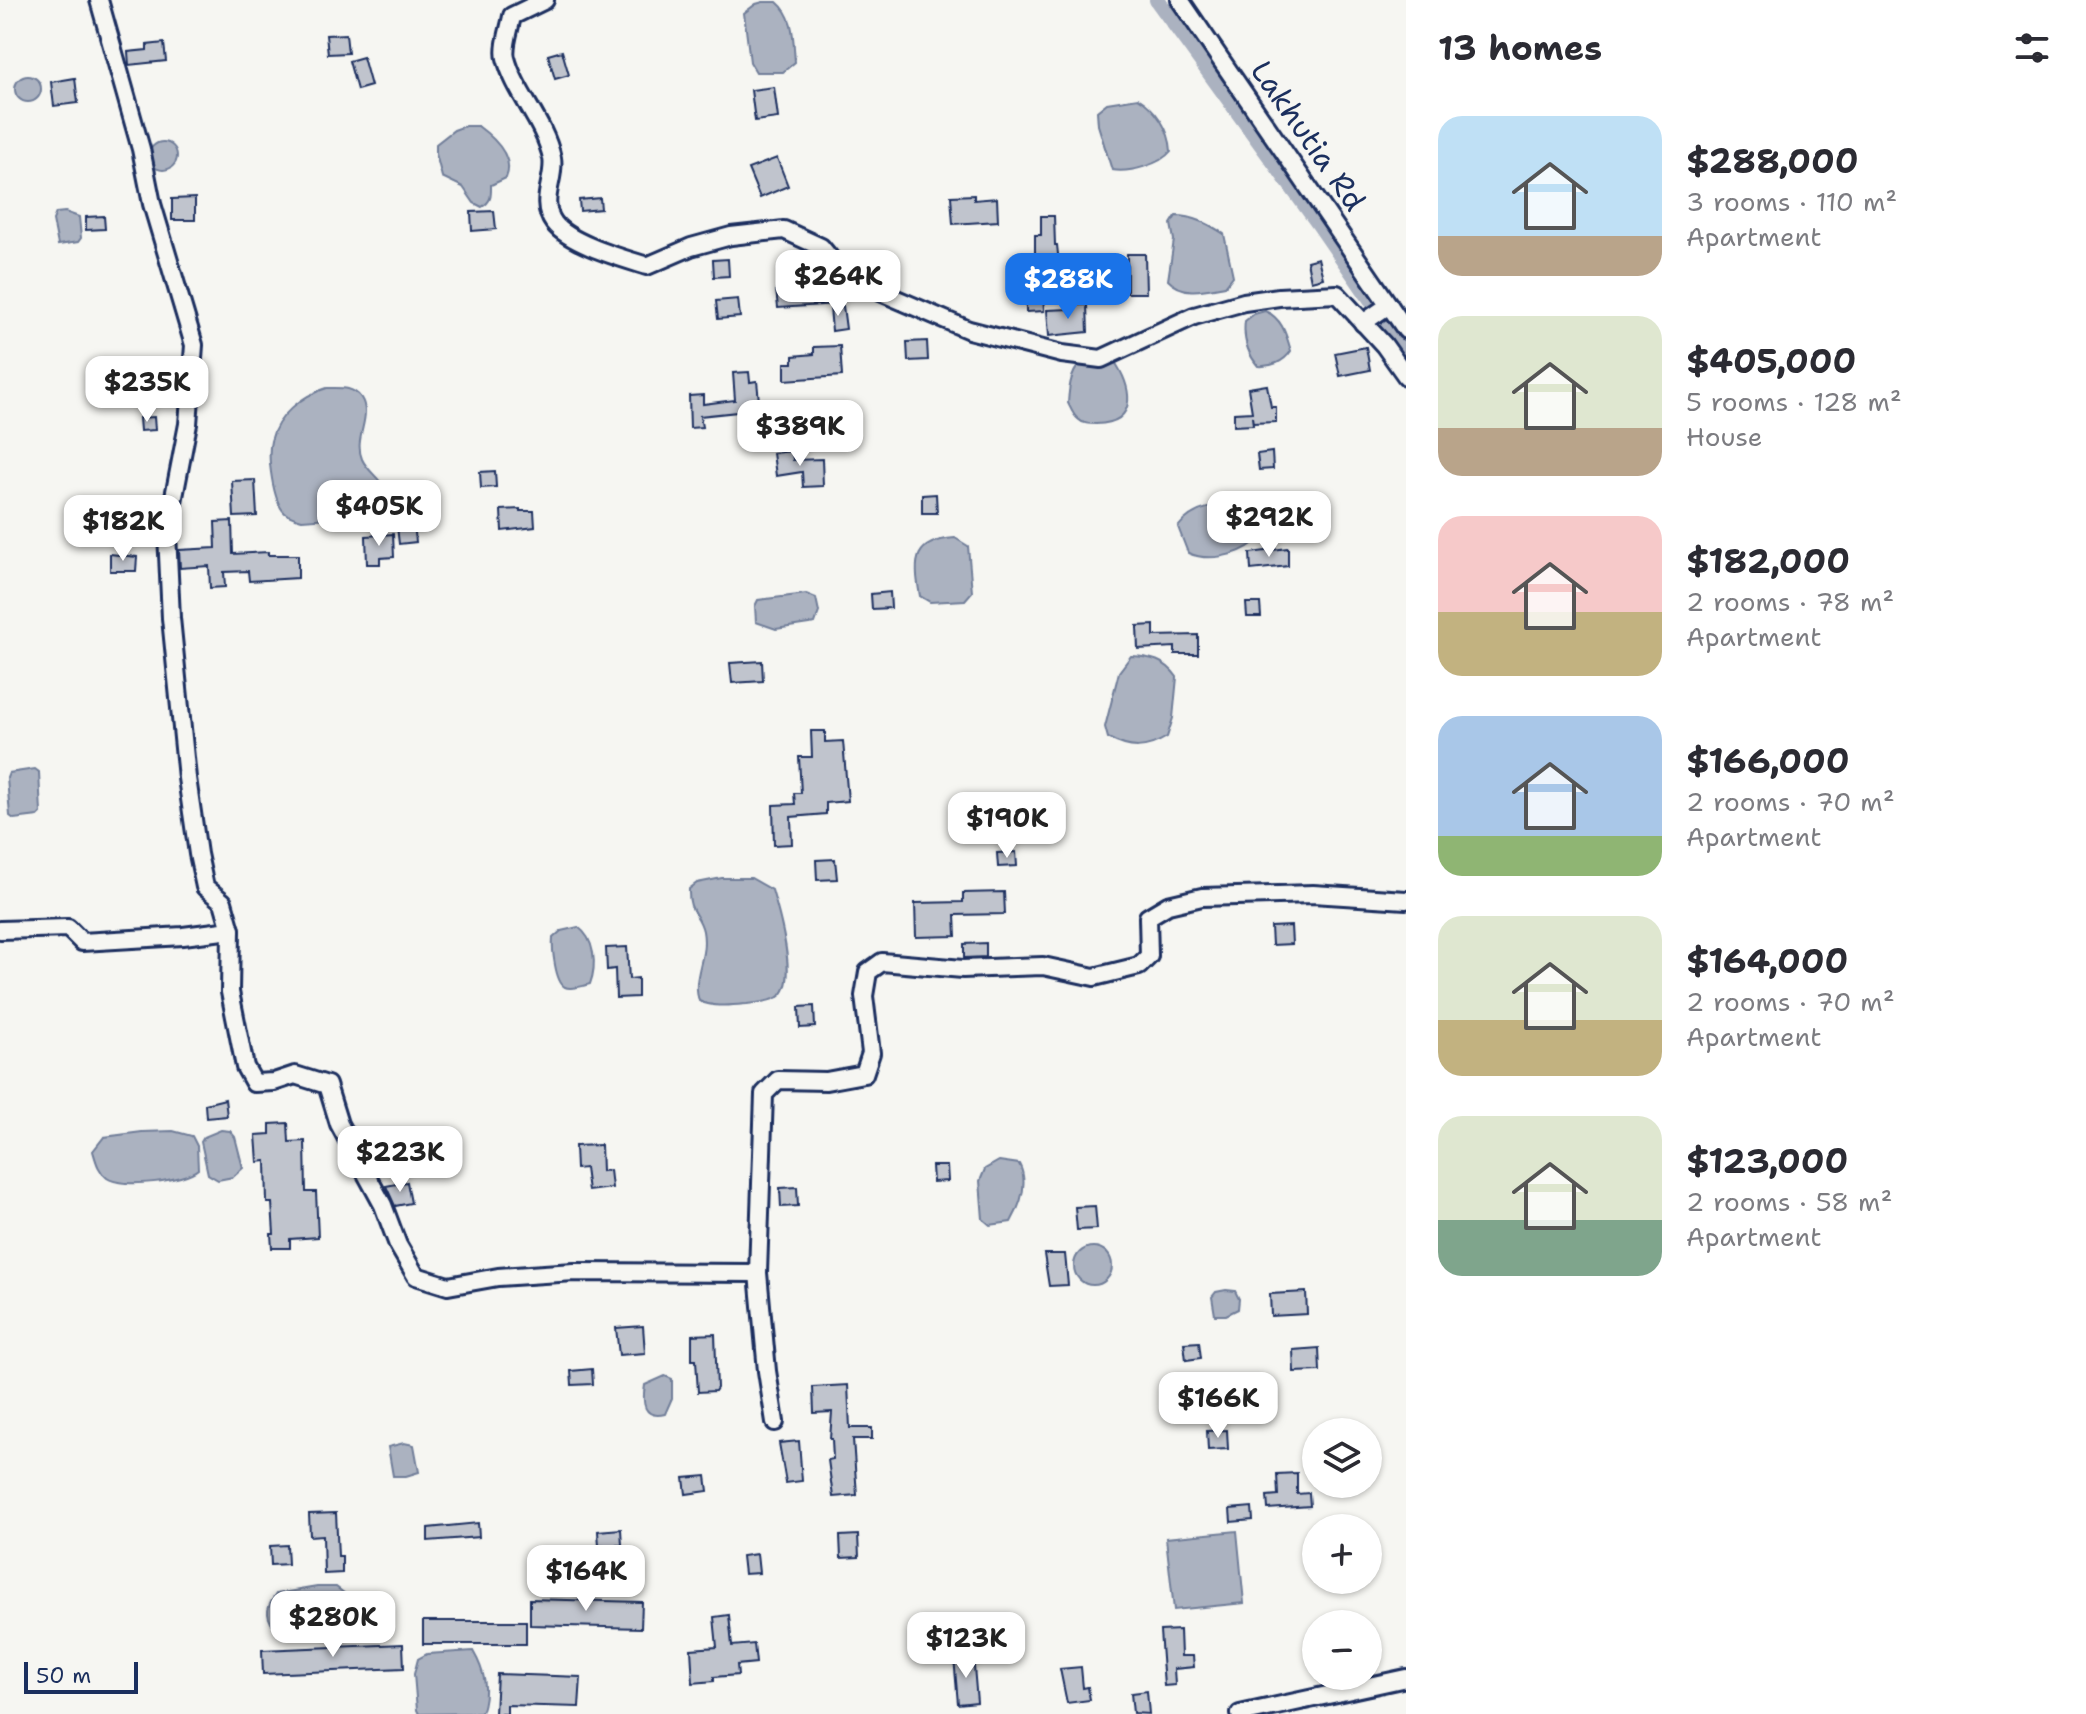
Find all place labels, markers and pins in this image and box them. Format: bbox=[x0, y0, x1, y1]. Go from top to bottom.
pin: $264K bbox=[782, 250, 894, 318]
pin: $288K bbox=[1012, 253, 1124, 321]
pin: $235K bbox=[91, 356, 203, 424]
pin: $389K bbox=[744, 400, 856, 468]
pin: $405K bbox=[323, 480, 435, 548]
pin: $292K bbox=[1213, 491, 1325, 559]
pin: $182K bbox=[67, 495, 179, 563]
pin: $190K bbox=[951, 792, 1063, 860]
pin: $223K bbox=[344, 1126, 456, 1194]
pin: $166K bbox=[1162, 1372, 1274, 1440]
pin: $164K bbox=[530, 1545, 642, 1613]
pin: $280K bbox=[277, 1591, 389, 1659]
pin: $123K bbox=[910, 1612, 1022, 1680]

